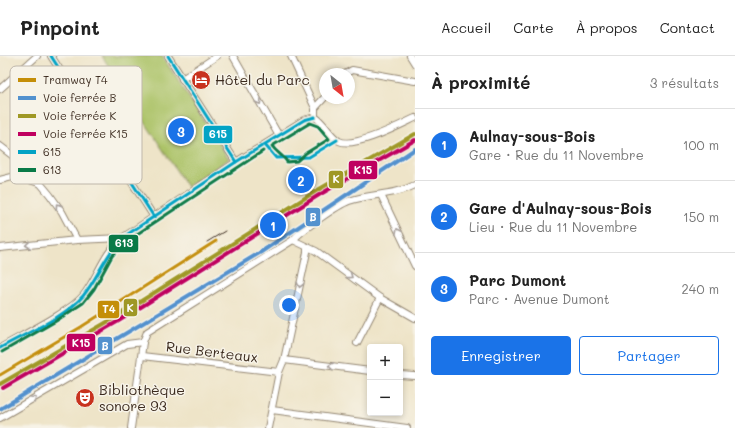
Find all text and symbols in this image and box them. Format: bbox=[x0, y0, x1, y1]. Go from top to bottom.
text: Pinpoint bbox=[20, 15, 100, 40]
text: Accueil bbox=[441, 18, 491, 37]
text: Carte bbox=[513, 18, 554, 37]
text: À propos bbox=[576, 18, 638, 37]
text: Contact bbox=[660, 18, 715, 37]
legend bbox=[10, 66, 142, 184]
north arrow bbox=[319, 68, 355, 104]
hotel icon: Hôtel du Parc bbox=[190, 69, 212, 91]
place label: Hôtel du Parc bbox=[215, 70, 310, 89]
text: À proximité bbox=[431, 71, 530, 93]
text: Tramway T4 bbox=[43, 72, 108, 87]
text: 3 résultats bbox=[650, 74, 719, 91]
text: Voie ferrée B bbox=[43, 90, 117, 105]
one-way arrow bbox=[255, 98, 262, 105]
text: Voie ferrée K bbox=[43, 108, 117, 123]
pin: 3 bbox=[168, 116, 194, 146]
line badge: 615 bbox=[203, 125, 233, 144]
text: Voie ferrée K15 bbox=[43, 126, 128, 141]
text: 615 bbox=[209, 126, 228, 141]
text: Aulnay-sous-Bois bbox=[469, 126, 595, 146]
text: 1 bbox=[441, 136, 447, 153]
text: 100 m bbox=[683, 136, 719, 153]
text: 615 bbox=[43, 144, 61, 159]
text: Gare · Rue du 11 Novembre bbox=[469, 146, 644, 163]
line badge: K15 bbox=[348, 160, 378, 180]
text: 613 bbox=[43, 162, 62, 177]
text: K15 bbox=[354, 162, 373, 177]
pin: 2 bbox=[288, 165, 314, 195]
line badge: K bbox=[328, 170, 344, 189]
text: K bbox=[332, 171, 340, 186]
text: Gare d'Aulnay-sous-Bois bbox=[469, 198, 652, 218]
one-way arrow bbox=[55, 203, 63, 210]
line badge: B bbox=[305, 207, 321, 227]
text: 2 bbox=[440, 208, 448, 225]
text: 150 m bbox=[683, 208, 719, 225]
text: B bbox=[309, 209, 317, 224]
pin: 1 bbox=[260, 210, 286, 240]
text: Lieu · Rue du 11 Novembre bbox=[469, 218, 637, 235]
one-way arrow bbox=[395, 227, 403, 235]
line badge: 613 bbox=[108, 234, 139, 253]
text: 613 bbox=[115, 235, 133, 250]
one-way arrow bbox=[25, 240, 31, 249]
text: Parc Dumont bbox=[469, 270, 566, 290]
one-way arrow bbox=[346, 271, 353, 278]
text: 3 bbox=[440, 280, 448, 297]
text: 240 m bbox=[682, 280, 719, 297]
one-way arrow bbox=[296, 282, 304, 288]
text: Parc · Avenue Dumont bbox=[469, 290, 609, 307]
your location bbox=[279, 295, 299, 315]
line badge: K bbox=[123, 298, 138, 317]
line badge: T4 bbox=[97, 300, 120, 319]
text: K bbox=[126, 300, 134, 315]
text: T4 bbox=[102, 301, 116, 316]
line badge: K15 bbox=[66, 333, 96, 352]
text: K15 bbox=[72, 335, 91, 350]
line badge: B bbox=[97, 336, 113, 355]
street label: Rue Berteaux bbox=[165, 336, 259, 367]
button: Enregistrer bbox=[431, 336, 571, 375]
button: Partager bbox=[579, 336, 719, 375]
text: B bbox=[101, 338, 109, 353]
map controls bbox=[367, 344, 403, 416]
button: + bbox=[367, 344, 403, 380]
one-way arrow bbox=[328, 362, 334, 371]
place label: Bibliothèque sonore 93 bbox=[99, 380, 185, 415]
button: − bbox=[367, 380, 403, 416]
theatre icon: Bibliothèque sonore 93 bbox=[74, 387, 96, 409]
one-way arrow bbox=[30, 396, 37, 403]

